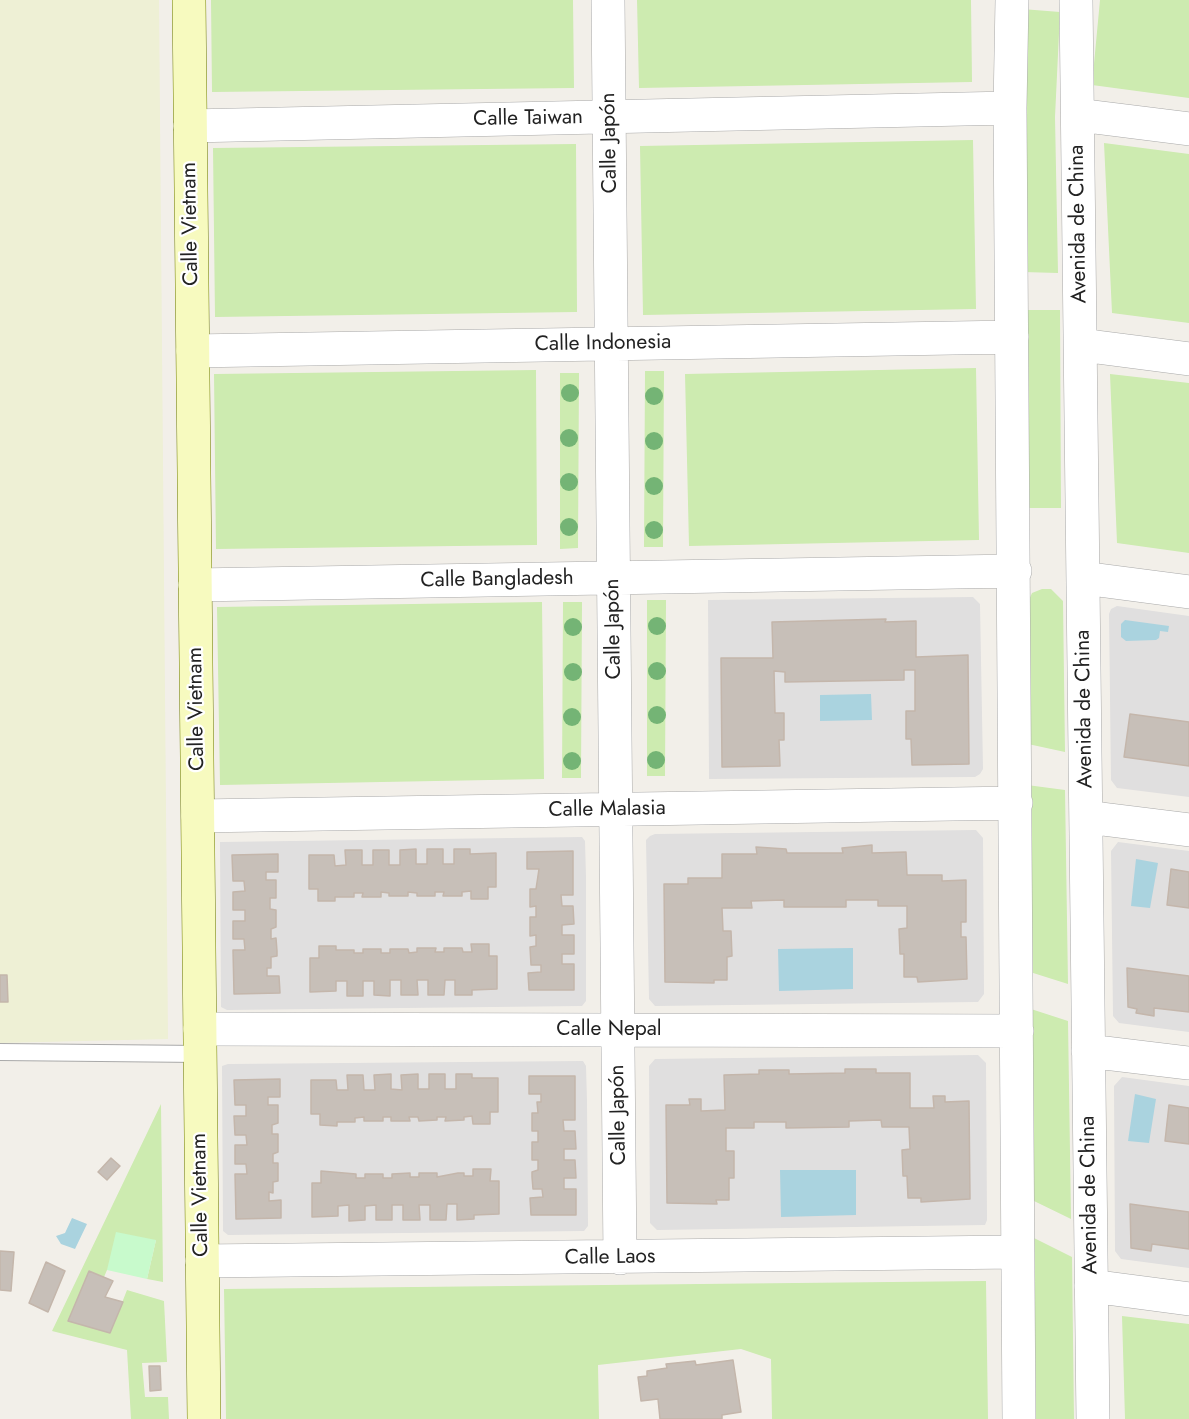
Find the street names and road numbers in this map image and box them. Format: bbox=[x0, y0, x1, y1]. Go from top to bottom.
street label: Calle Japón bbox=[597, 92, 623, 194]
street label: Calle Taiwan bbox=[473, 105, 583, 133]
street label: Avenida de China bbox=[1065, 145, 1093, 303]
street label: Calle Vietnam bbox=[177, 162, 205, 286]
street label: Calle Indonesia bbox=[534, 330, 672, 358]
street label: Calle Bangladesh bbox=[420, 566, 574, 594]
street label: Calle Japón bbox=[601, 578, 627, 680]
street label: Avenida de China bbox=[1071, 630, 1099, 788]
street label: Calle Vietnam bbox=[183, 647, 211, 771]
street label: Calle Malasia bbox=[548, 796, 666, 824]
street label: Calle Nepal bbox=[556, 1017, 662, 1043]
street label: Calle Japón bbox=[606, 1064, 632, 1166]
street label: Avenida de China bbox=[1076, 1116, 1104, 1274]
street label: Calle Vietnam bbox=[187, 1133, 215, 1257]
street label: Calle Laos bbox=[564, 1245, 656, 1271]

